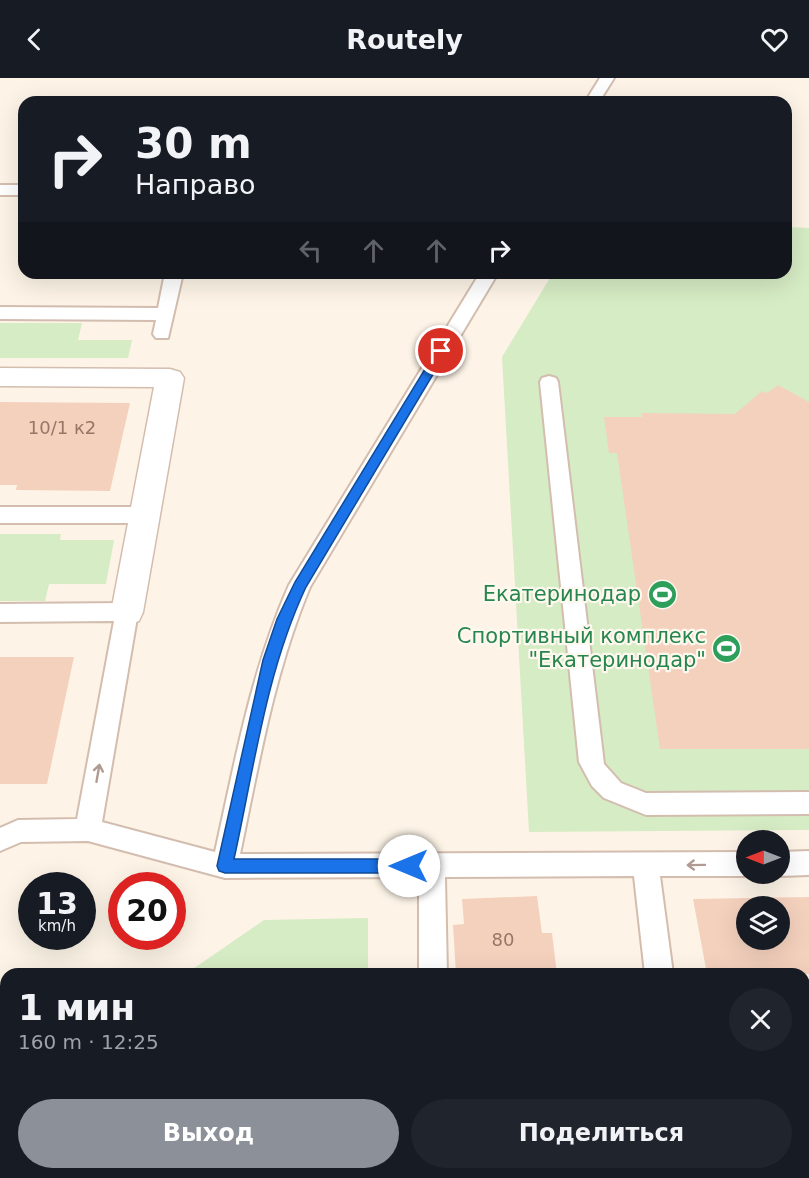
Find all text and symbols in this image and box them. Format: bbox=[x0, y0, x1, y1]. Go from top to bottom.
icon: back bbox=[18, 23, 51, 56]
icon: heart bbox=[758, 23, 791, 56]
text: Routely bbox=[346, 24, 463, 55]
text: 30 m bbox=[135, 119, 252, 168]
icon: right bbox=[36, 120, 114, 198]
text: Направо bbox=[135, 169, 256, 200]
icon: left bbox=[294, 234, 327, 267]
icon: ahead bbox=[357, 234, 390, 267]
icon: ahead bbox=[420, 234, 453, 267]
icon: right bbox=[483, 234, 516, 267]
pin bbox=[415, 325, 466, 376]
icon: arrive bbox=[424, 334, 457, 367]
house number: 10/1 к2 bbox=[28, 417, 96, 438]
sports icon: Екатеринодар bbox=[646, 578, 678, 610]
place label: Екатеринодар bbox=[483, 582, 641, 606]
place label: Спортивный комплекс "Екатеринодар" bbox=[457, 624, 706, 672]
sports icon: Спортивный комплекс "Екатеринодар" bbox=[711, 632, 743, 664]
one-way arrow bbox=[93, 764, 104, 783]
north arrow bbox=[736, 830, 790, 884]
map controls bbox=[736, 830, 790, 950]
position arrow bbox=[377, 834, 441, 898]
one-way arrow bbox=[687, 859, 707, 871]
speed limit sign: 20 bbox=[108, 872, 186, 950]
text: 13 bbox=[36, 886, 78, 921]
button: layers bbox=[736, 896, 790, 950]
text: km/h bbox=[38, 917, 76, 935]
house number: 80 bbox=[492, 929, 514, 950]
text: 1 мин bbox=[18, 987, 135, 1028]
button: close bbox=[729, 988, 792, 1051]
text: 160 m · 12:25 bbox=[18, 1030, 159, 1054]
button: Выход bbox=[18, 1099, 399, 1168]
button: Поделиться bbox=[411, 1099, 792, 1168]

